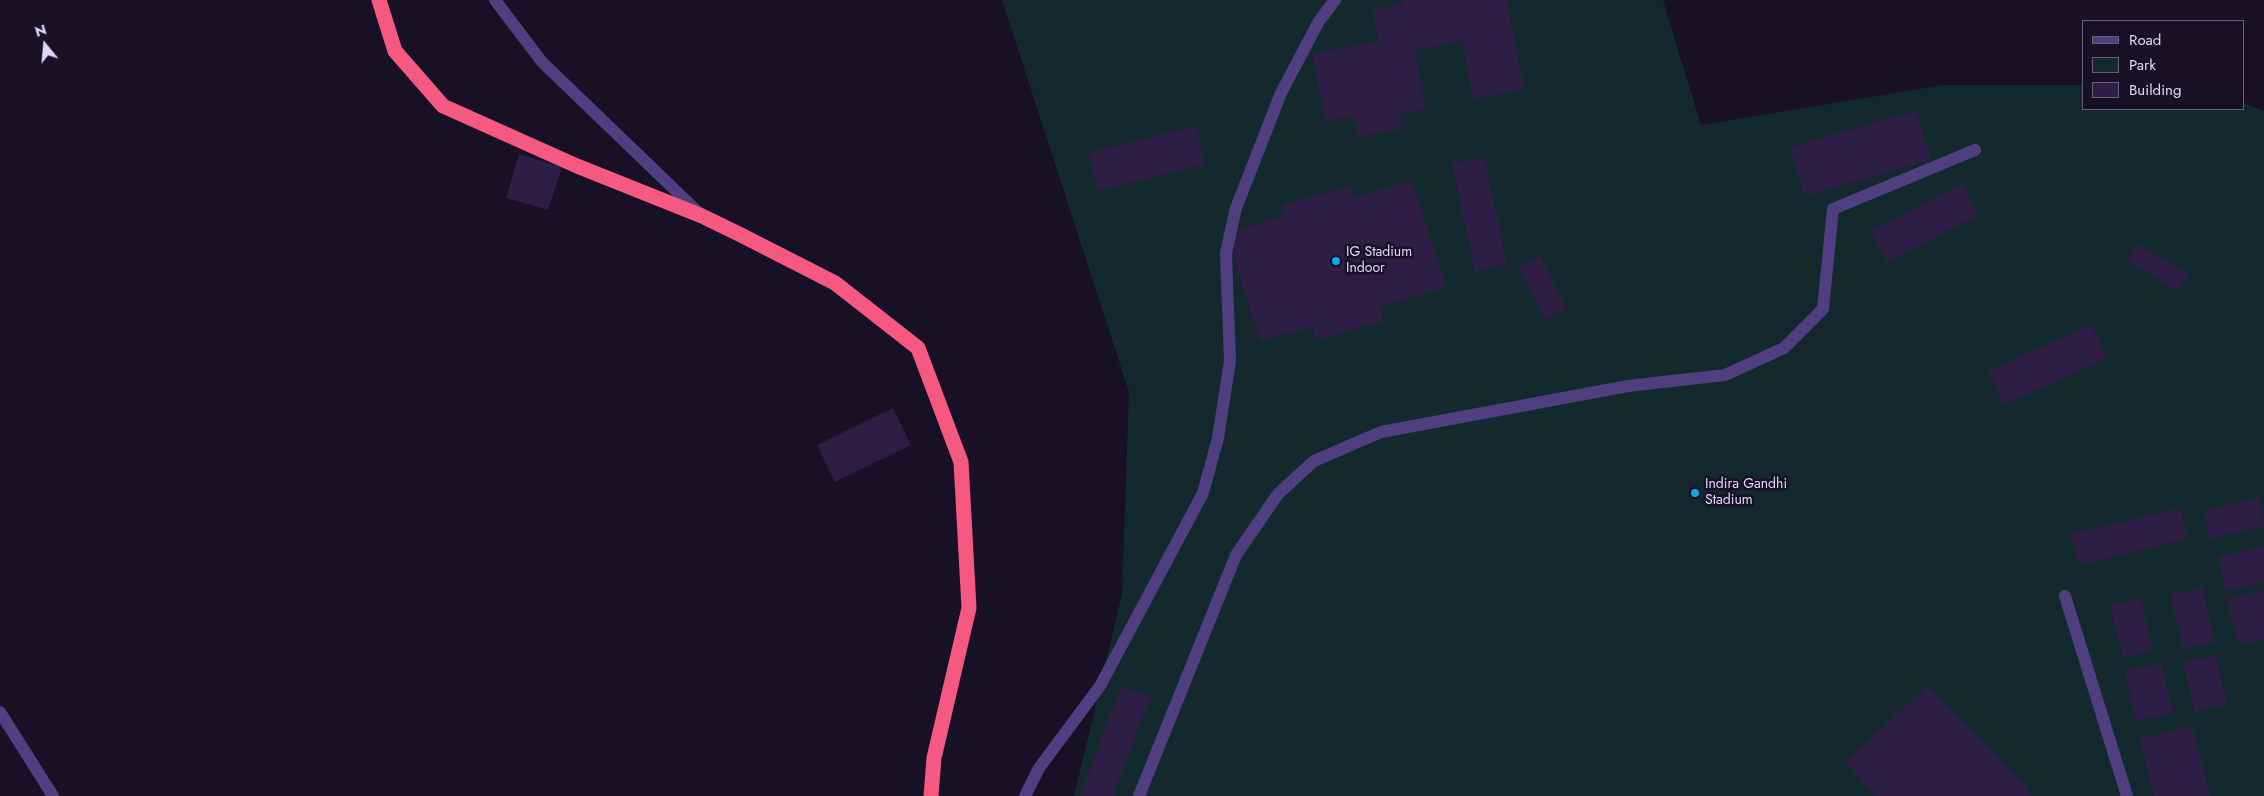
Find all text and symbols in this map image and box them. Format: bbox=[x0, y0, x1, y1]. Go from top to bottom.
text: N bbox=[32, 19, 49, 42]
north arrow bbox=[20, 20, 70, 70]
legend bbox=[2082, 20, 2244, 110]
text: Road bbox=[2129, 29, 2161, 51]
text: Park bbox=[2129, 54, 2156, 76]
text: Building bbox=[2129, 79, 2181, 101]
place label: IG Stadium Indoor bbox=[1346, 245, 1412, 278]
marker: IG Stadium Indoor bbox=[1330, 255, 1342, 267]
place label: Indira Gandhi Stadium bbox=[1705, 477, 1787, 510]
marker: Indira Gandhi Stadium bbox=[1689, 487, 1701, 499]

